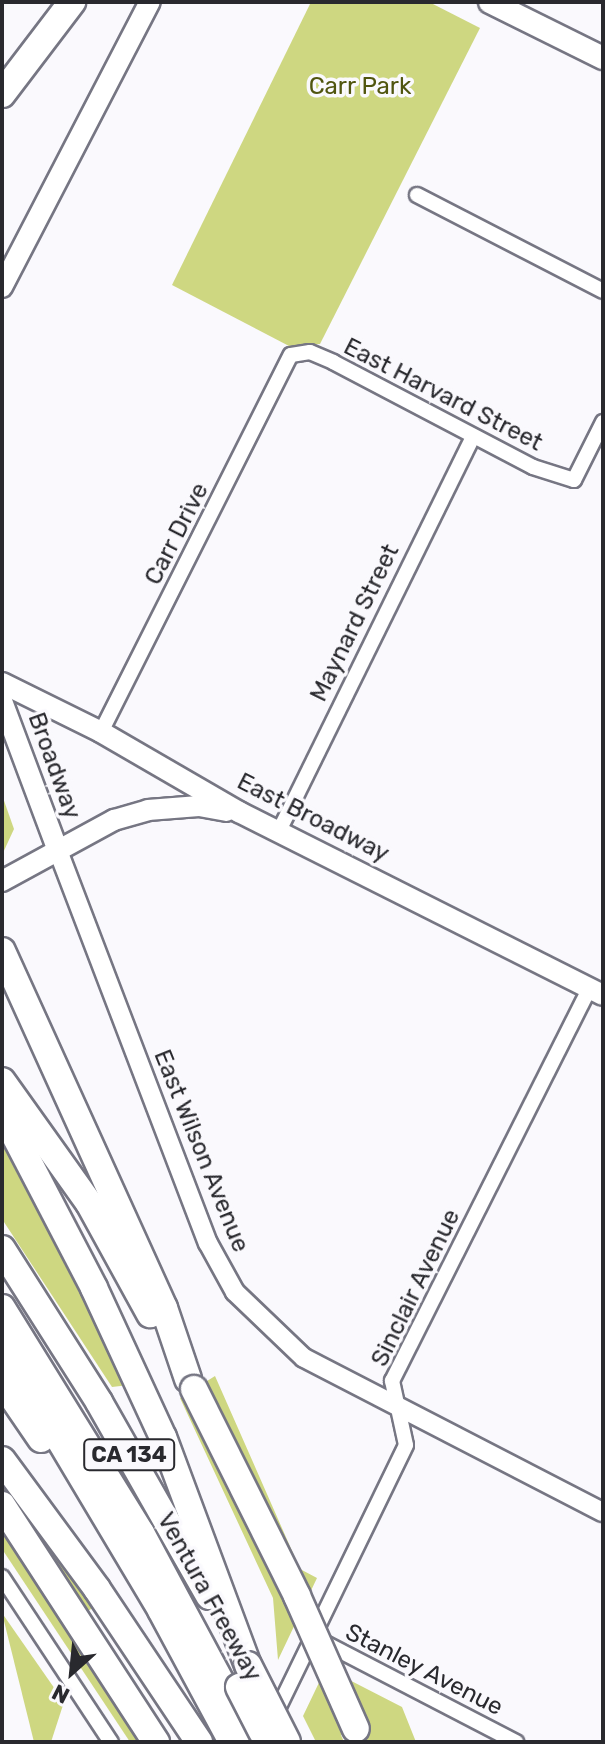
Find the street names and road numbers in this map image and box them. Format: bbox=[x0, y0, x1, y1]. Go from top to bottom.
street label: East Harvard Street bbox=[339, 332, 547, 458]
street label: Carr Drive bbox=[139, 478, 215, 590]
street label: Maynard Street bbox=[304, 540, 406, 706]
street label: Broadway bbox=[21, 709, 87, 823]
street label: East Broadway bbox=[232, 767, 394, 869]
street label: East Wilson Avenue bbox=[147, 1045, 255, 1257]
street label: Sinclair Avenue bbox=[365, 1204, 467, 1372]
road number: CA 134 bbox=[81, 1437, 177, 1473]
street label: Ventura Freeway bbox=[151, 1508, 267, 1686]
street label: Stanley Avenue bbox=[340, 1618, 508, 1722]

